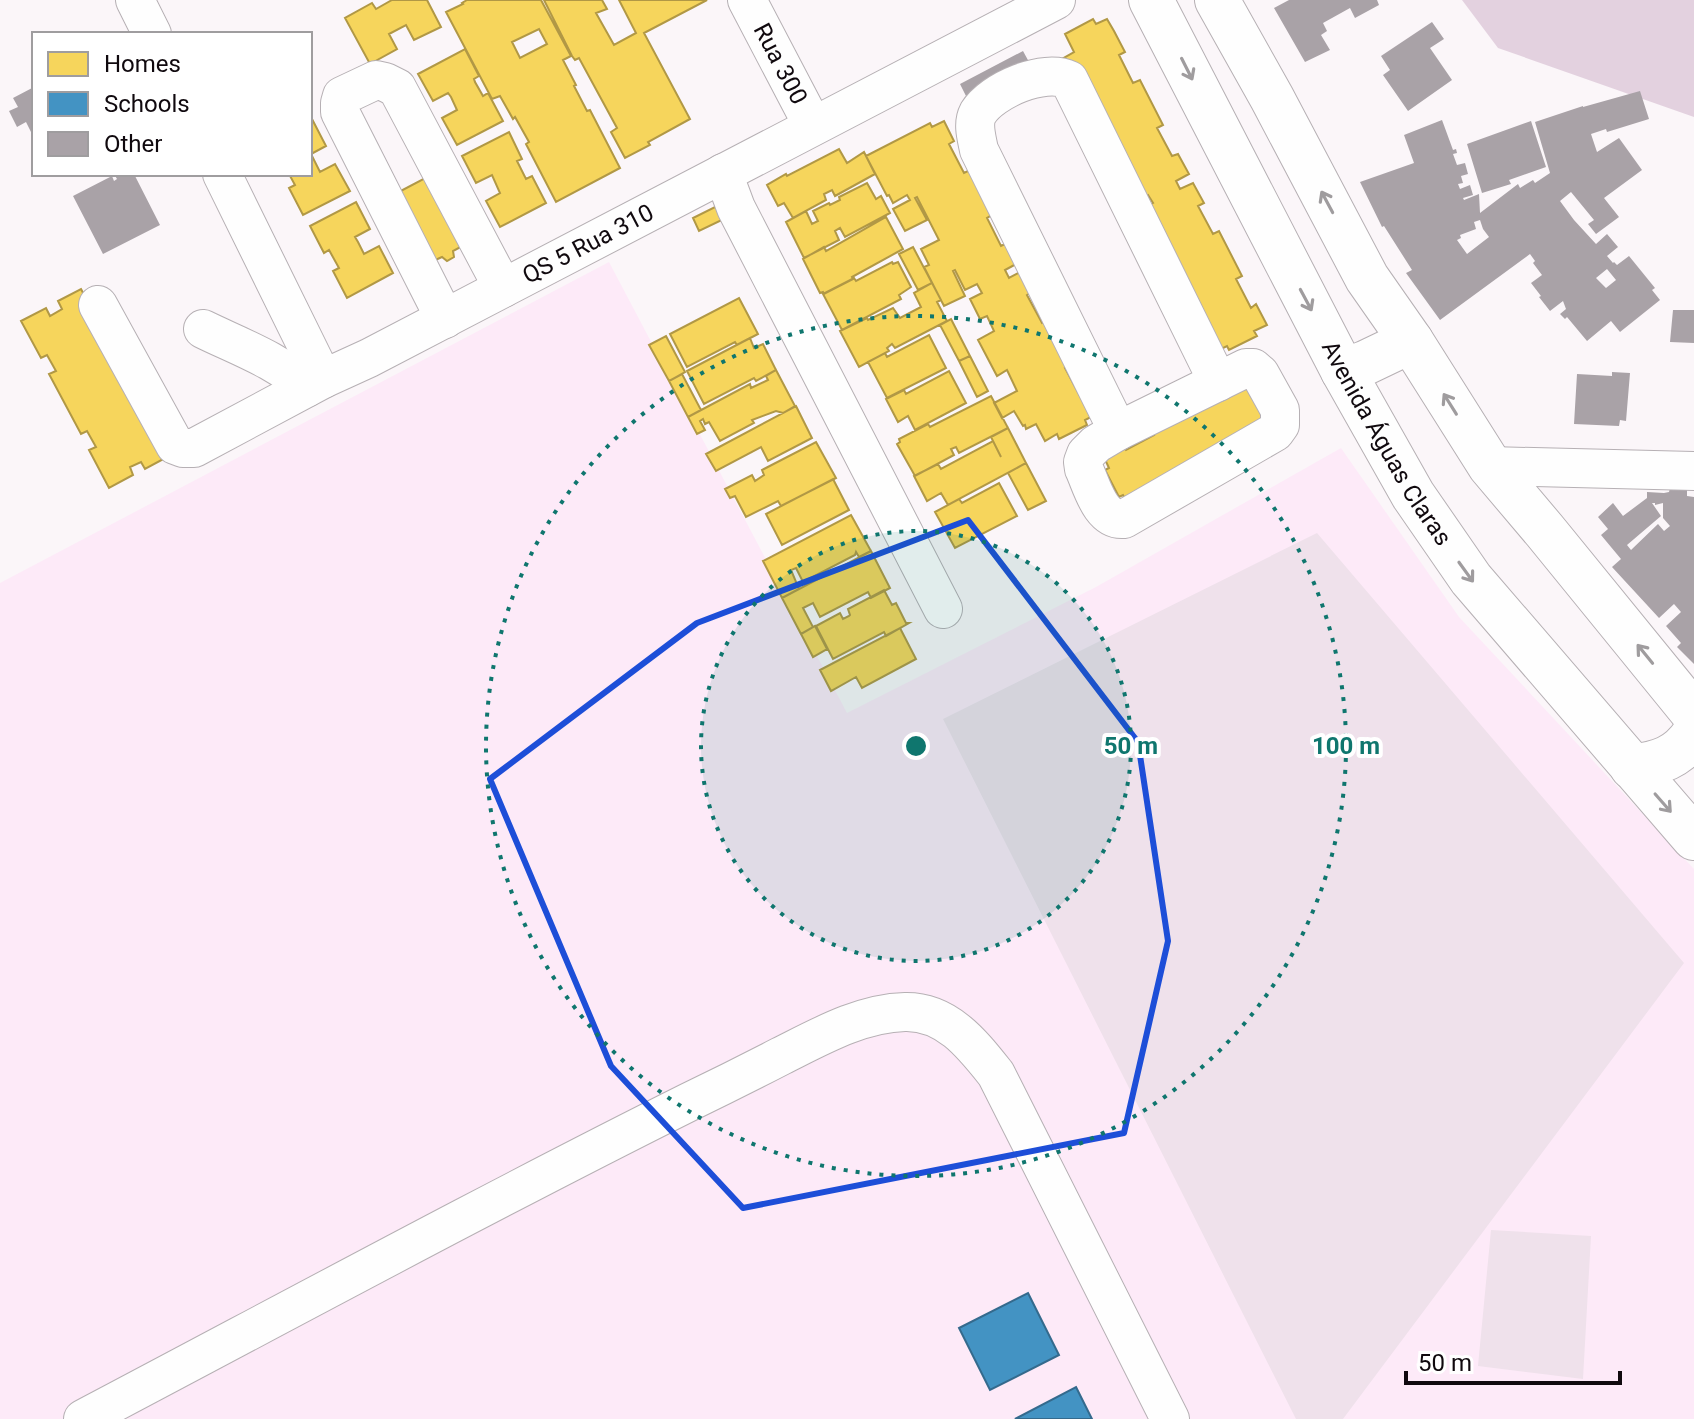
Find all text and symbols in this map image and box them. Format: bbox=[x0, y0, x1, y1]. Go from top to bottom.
street label: Rua 300 bbox=[748, 19, 813, 109]
legend bbox=[32, 32, 312, 176]
text: Homes bbox=[104, 50, 181, 78]
one-way arrow bbox=[1179, 57, 1195, 81]
text: Schools bbox=[104, 90, 190, 118]
text: Other bbox=[104, 130, 162, 158]
one-way arrow bbox=[1319, 191, 1335, 215]
street label: QS 5 Rua 310 bbox=[518, 198, 658, 290]
one-way arrow bbox=[1299, 288, 1315, 312]
street label: Avenida Águas Claras bbox=[1316, 336, 1458, 551]
one-way arrow bbox=[1442, 393, 1459, 415]
one-way arrow bbox=[1458, 561, 1475, 583]
one-way arrow bbox=[1636, 644, 1654, 665]
centre of rings bbox=[902, 732, 930, 760]
text: 50 m bbox=[1104, 732, 1158, 760]
text: 100 m bbox=[1312, 732, 1380, 760]
one-way arrow bbox=[1654, 792, 1672, 812]
scale bar bbox=[1406, 1335, 1620, 1385]
text: 50 m bbox=[1418, 1349, 1472, 1377]

